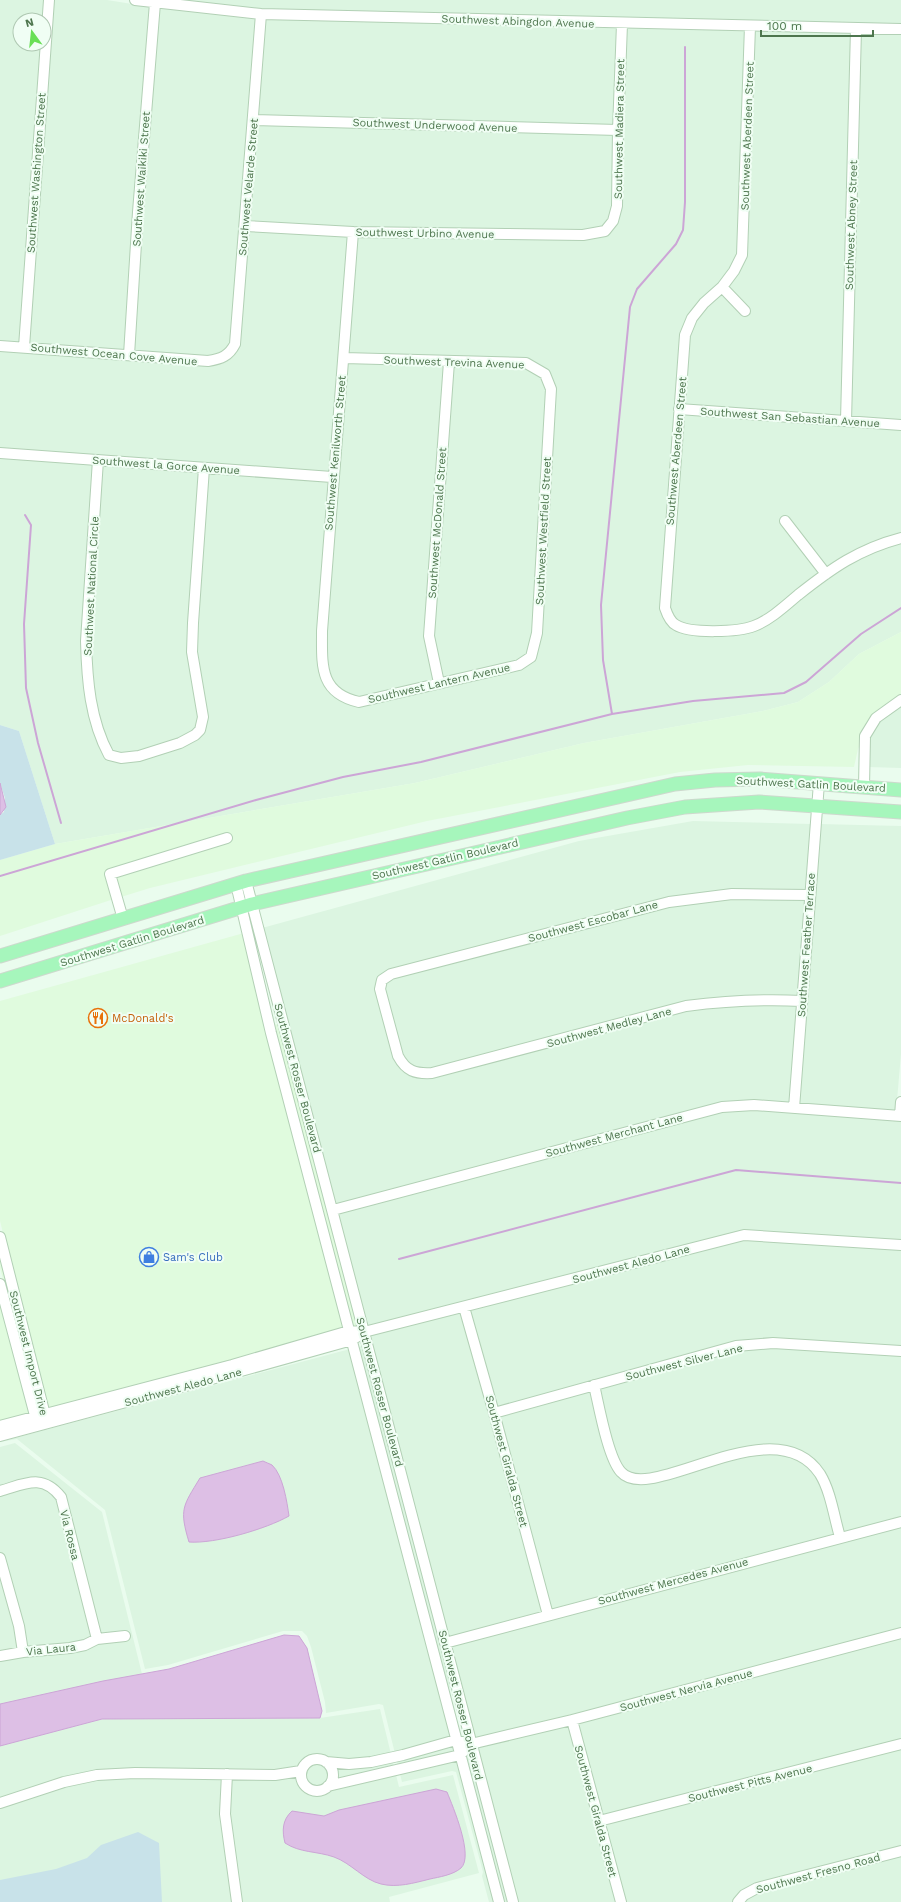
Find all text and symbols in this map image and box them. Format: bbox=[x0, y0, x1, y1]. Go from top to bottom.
north arrow bbox=[12, 12, 52, 52]
street label: Southwest Abingdon Avenue bbox=[441, 12, 595, 31]
scale bar bbox=[761, 12, 873, 38]
text: N bbox=[24, 15, 35, 30]
text: 100 m bbox=[767, 19, 802, 33]
street label: Southwest Madiera Street bbox=[612, 58, 627, 199]
street label: Southwest Aberdeen Street bbox=[738, 61, 757, 211]
street label: Southwest Washington Street bbox=[24, 92, 49, 254]
street label: Southwest Waikiki Street bbox=[130, 111, 153, 247]
street label: Southwest Underwood Avenue bbox=[352, 116, 518, 135]
street label: Southwest Velarde Street bbox=[236, 117, 261, 256]
street label: Southwest Abney Street bbox=[843, 159, 860, 290]
street label: Southwest Urbino Avenue bbox=[355, 226, 495, 241]
street label: Southwest Ocean Cove Avenue bbox=[30, 341, 198, 368]
street label: Southwest Trevina Avenue bbox=[383, 354, 525, 371]
street label: Southwest Kenilworth Street bbox=[322, 375, 349, 531]
street label: Southwest Aberdeen Street bbox=[664, 376, 689, 526]
street label: Southwest San Sebastian Avenue bbox=[700, 405, 880, 430]
street label: Southwest McDonald Street bbox=[426, 447, 449, 599]
street label: Southwest la Gorce Avenue bbox=[92, 454, 240, 477]
street label: Southwest Westfield Street bbox=[533, 456, 554, 606]
street label: Southwest National Circle bbox=[81, 516, 102, 656]
street label: Southwest Lantern Avenue bbox=[367, 661, 511, 706]
street label: Southwest Gatlin Boulevard bbox=[736, 774, 886, 795]
street label: Southwest Gatlin Boulevard bbox=[371, 836, 520, 883]
street label: Southwest Feather Terrace bbox=[795, 872, 818, 1018]
street label: Southwest Escobar Lane bbox=[527, 898, 659, 945]
street label: Southwest Gatlin Boulevard bbox=[59, 913, 206, 970]
street label: Southwest Rosser Boulevard bbox=[271, 1002, 324, 1154]
street label: Southwest Medley Lane bbox=[545, 1005, 673, 1050]
restaurant icon: McDonald's bbox=[87, 1007, 109, 1029]
place label: McDonald's bbox=[112, 1012, 174, 1025]
street label: Southwest Merchant Lane bbox=[544, 1111, 684, 1160]
street label: Southwest Aledo Lane bbox=[571, 1243, 691, 1286]
shop icon: Sam's Club bbox=[138, 1246, 160, 1268]
place label: Sam's Club bbox=[163, 1251, 223, 1264]
street label: Southwest Import Drive bbox=[7, 1289, 50, 1417]
street label: Southwest Rosser Boulevard bbox=[353, 1316, 406, 1468]
street label: Southwest Silver Lane bbox=[624, 1342, 744, 1383]
street label: Southwest Aledo Lane bbox=[123, 1366, 243, 1409]
street label: Southwest Giralda Street bbox=[483, 1394, 530, 1529]
street label: Via Rossa bbox=[57, 1509, 82, 1562]
street label: Southwest Mercedes Avenue bbox=[597, 1555, 750, 1608]
street label: Southwest Rosser Boulevard bbox=[436, 1629, 485, 1781]
street label: Via Laura bbox=[26, 1640, 77, 1659]
street label: Southwest Nervia Avenue bbox=[618, 1666, 754, 1714]
street label: Southwest Giralda Street bbox=[572, 1744, 619, 1879]
street label: Southwest Pitts Avenue bbox=[687, 1762, 814, 1805]
street label: Southwest Fresno Road bbox=[755, 1851, 882, 1896]

